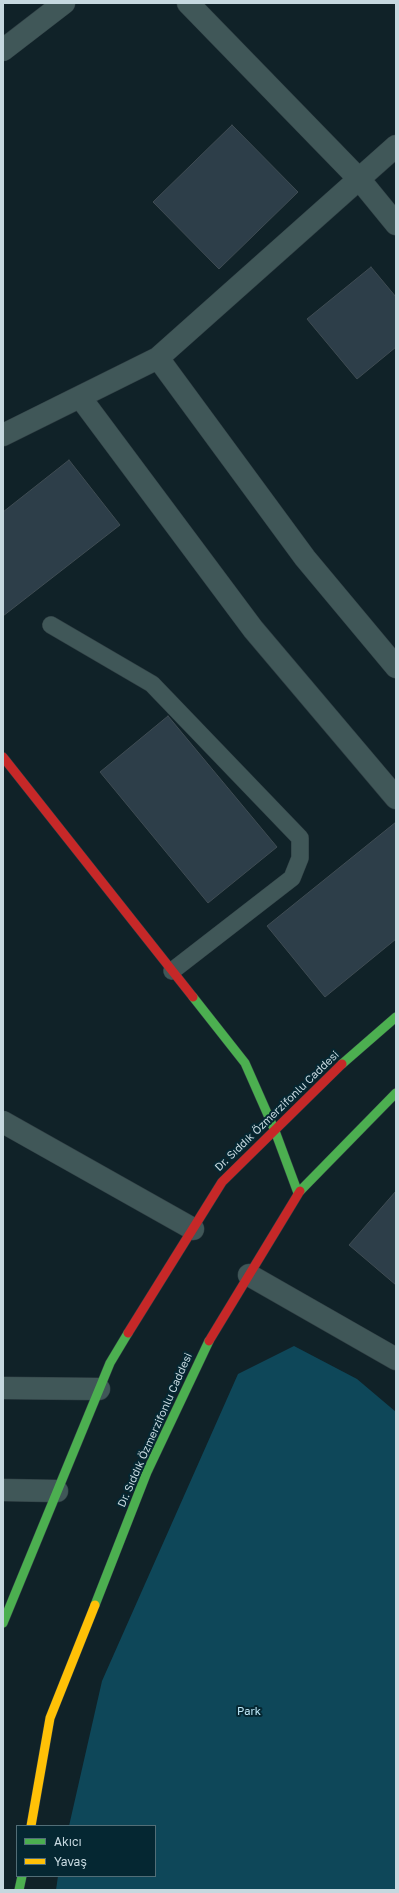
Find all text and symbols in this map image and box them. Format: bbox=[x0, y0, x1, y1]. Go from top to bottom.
street label: Dr. Sıddık Özmerzifonlu Caddesi bbox=[212, 1048, 342, 1174]
street label: Dr. Sıddık Özmerzifonlu Caddesi bbox=[115, 1351, 195, 1509]
park label: Park bbox=[237, 1705, 261, 1719]
legend bbox=[16, 1825, 156, 1877]
text: Akıcı bbox=[54, 1834, 82, 1849]
text: Yavaş bbox=[54, 1854, 87, 1869]

